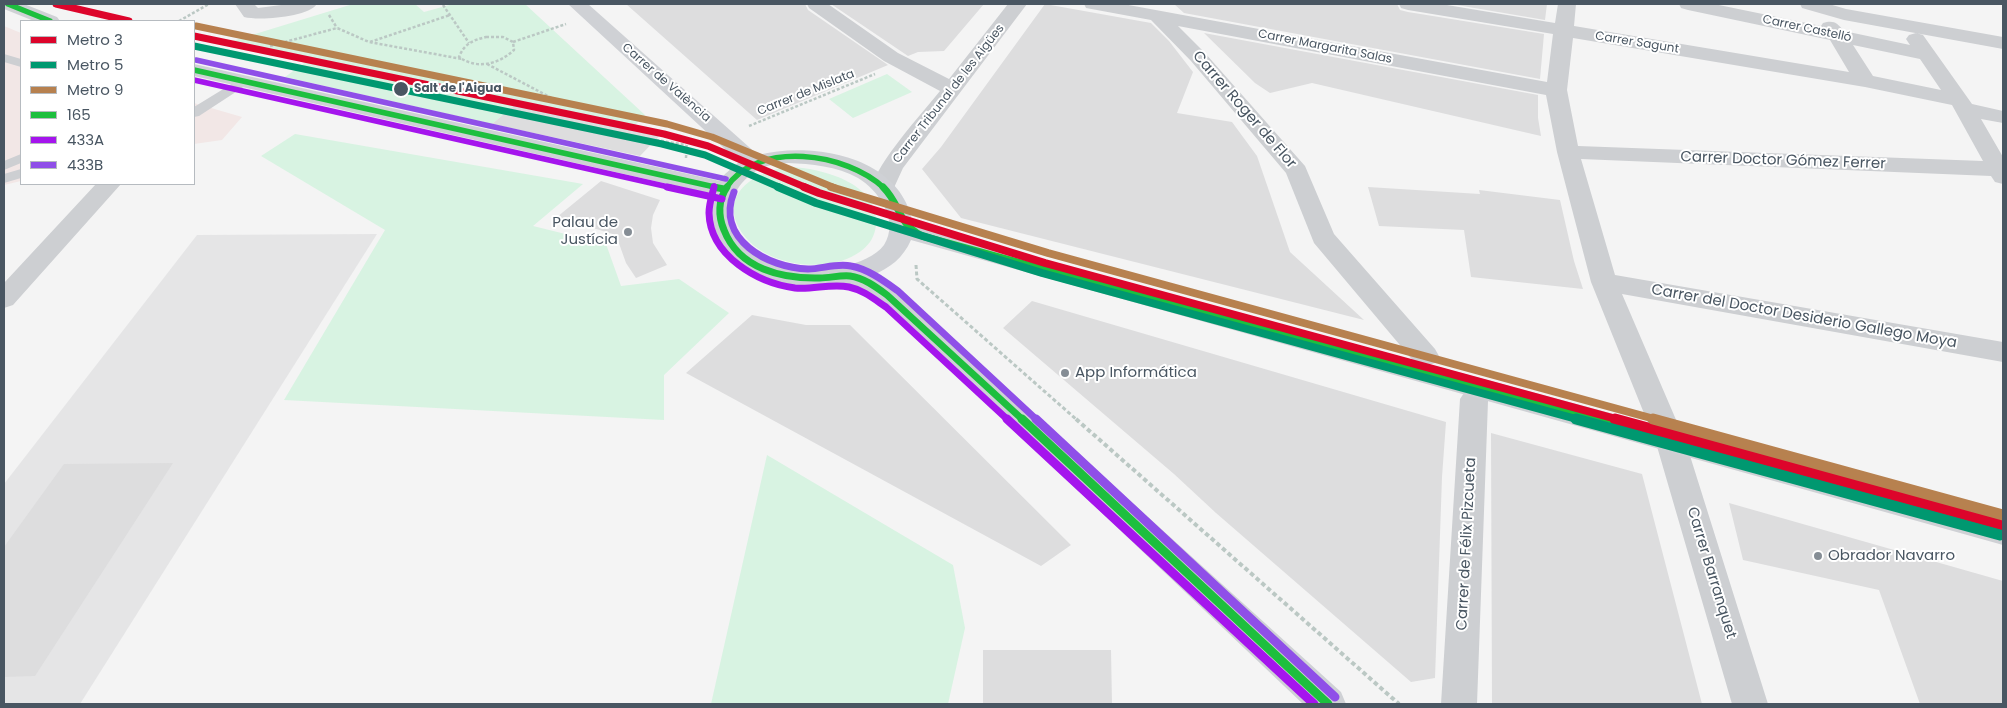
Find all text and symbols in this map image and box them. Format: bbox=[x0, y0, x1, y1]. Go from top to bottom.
street label: Carrer Castelló bbox=[1761, 13, 1853, 45]
legend bbox=[20, 20, 195, 185]
street label: Carrer Tribunal de les Aigües bbox=[890, 22, 1008, 166]
street label: Carrer Margarita Salas bbox=[1257, 27, 1393, 67]
text: Metro 3 bbox=[67, 29, 123, 50]
street label: Carrer Sagunt bbox=[1594, 29, 1680, 57]
street label: Carrer de València bbox=[619, 41, 713, 125]
street label: Carrer Roger de Flor bbox=[1188, 48, 1300, 172]
text: Metro 5 bbox=[67, 54, 123, 75]
street label: Carrer de Mislata bbox=[755, 67, 857, 119]
text: Metro 9 bbox=[67, 79, 123, 100]
marker: Salt de l'Aigua bbox=[392, 80, 410, 98]
place label: Salt de l'Aigua bbox=[414, 82, 502, 96]
text: 165 bbox=[67, 104, 91, 125]
text: 433A bbox=[67, 129, 104, 150]
street label: Carrer Doctor Gómez Ferrer bbox=[1680, 148, 1886, 174]
text: 433B bbox=[67, 154, 103, 175]
place label: Palau de Justícia bbox=[552, 214, 618, 249]
marker: Palau de Justícia bbox=[622, 226, 634, 238]
street label: Carrer del Doctor Desiderio Gallego Moya bbox=[1650, 281, 1958, 353]
place label: App Informática bbox=[1075, 364, 1197, 382]
marker: App Informática bbox=[1059, 367, 1071, 379]
street label: Carrer de Félix Pizcueta bbox=[1453, 457, 1481, 631]
street label: Carrer Barranquet bbox=[1682, 505, 1740, 641]
place label: Obrador Navarro bbox=[1828, 547, 1955, 565]
marker: Obrador Navarro bbox=[1812, 550, 1824, 562]

